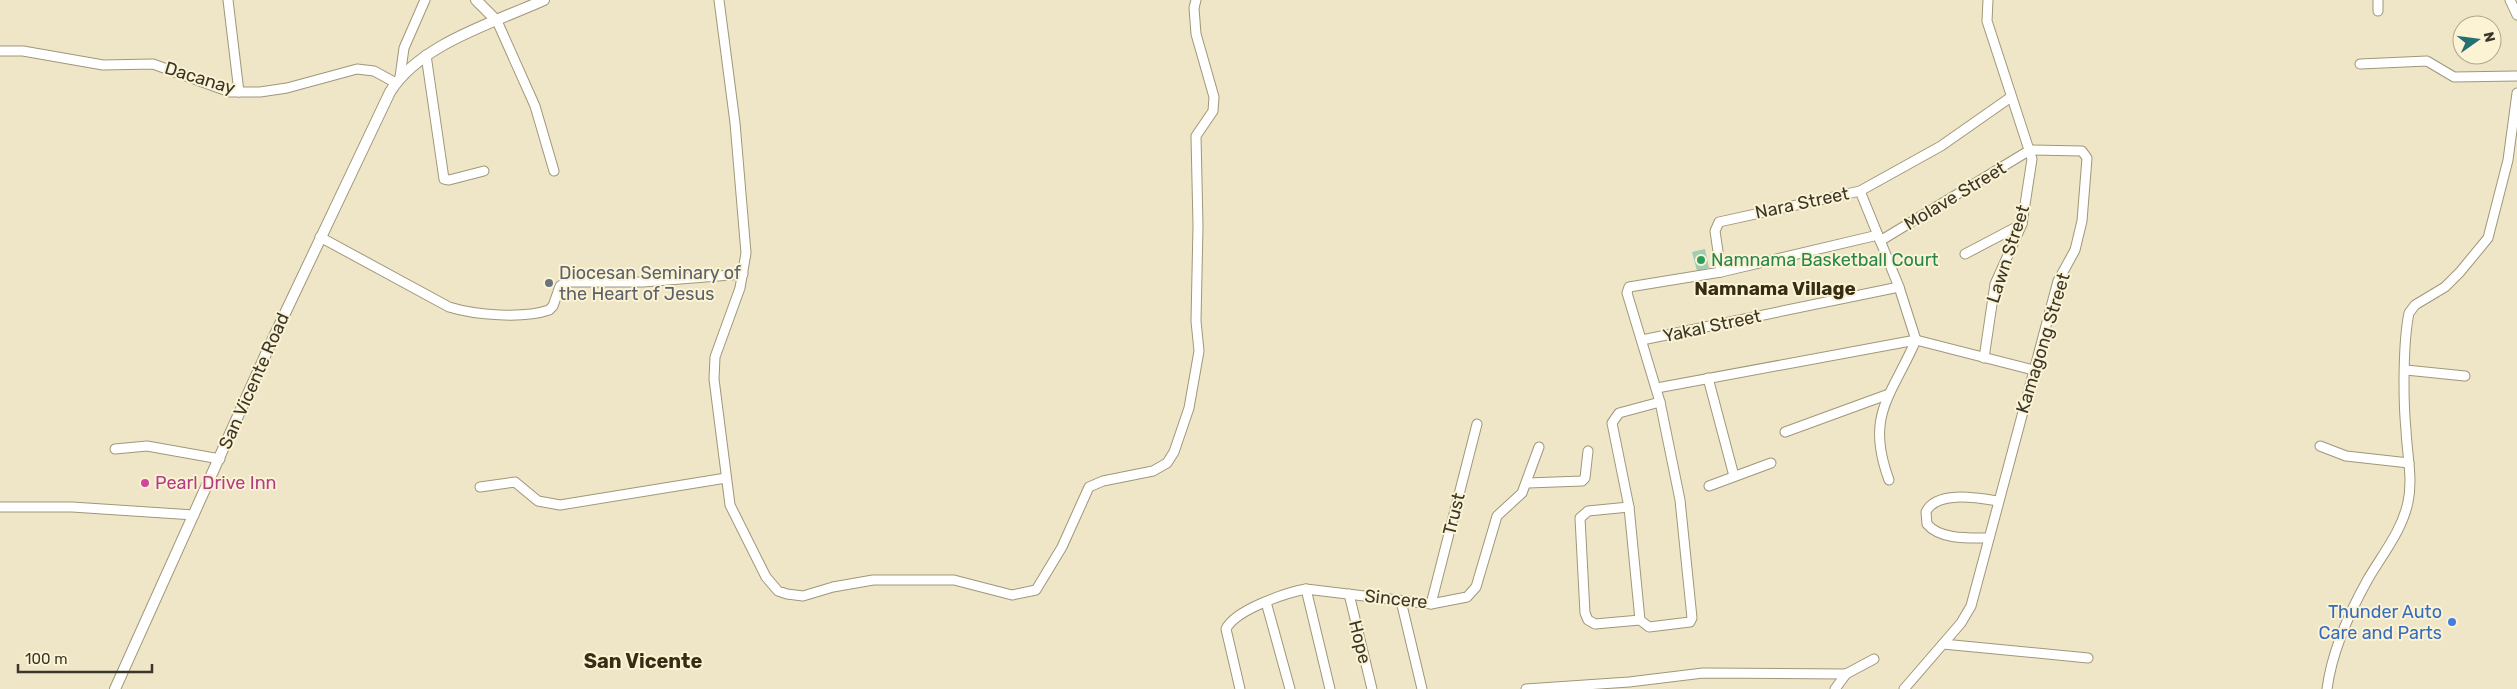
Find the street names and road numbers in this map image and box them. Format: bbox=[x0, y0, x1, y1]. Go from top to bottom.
street label: Dacanay bbox=[162, 57, 238, 99]
street label: Molave Street bbox=[1900, 157, 2010, 235]
street label: Nara Street bbox=[1753, 182, 1851, 224]
street label: Lawn Street bbox=[1982, 202, 2034, 306]
street label: Kamagong Street bbox=[2011, 270, 2075, 416]
street label: Yakal Street bbox=[1661, 305, 1763, 347]
street label: San Vicente Road bbox=[214, 309, 294, 453]
street label: Trust bbox=[1438, 491, 1470, 537]
street label: Sincere bbox=[1363, 585, 1429, 613]
street label: Hope bbox=[1344, 618, 1376, 666]

